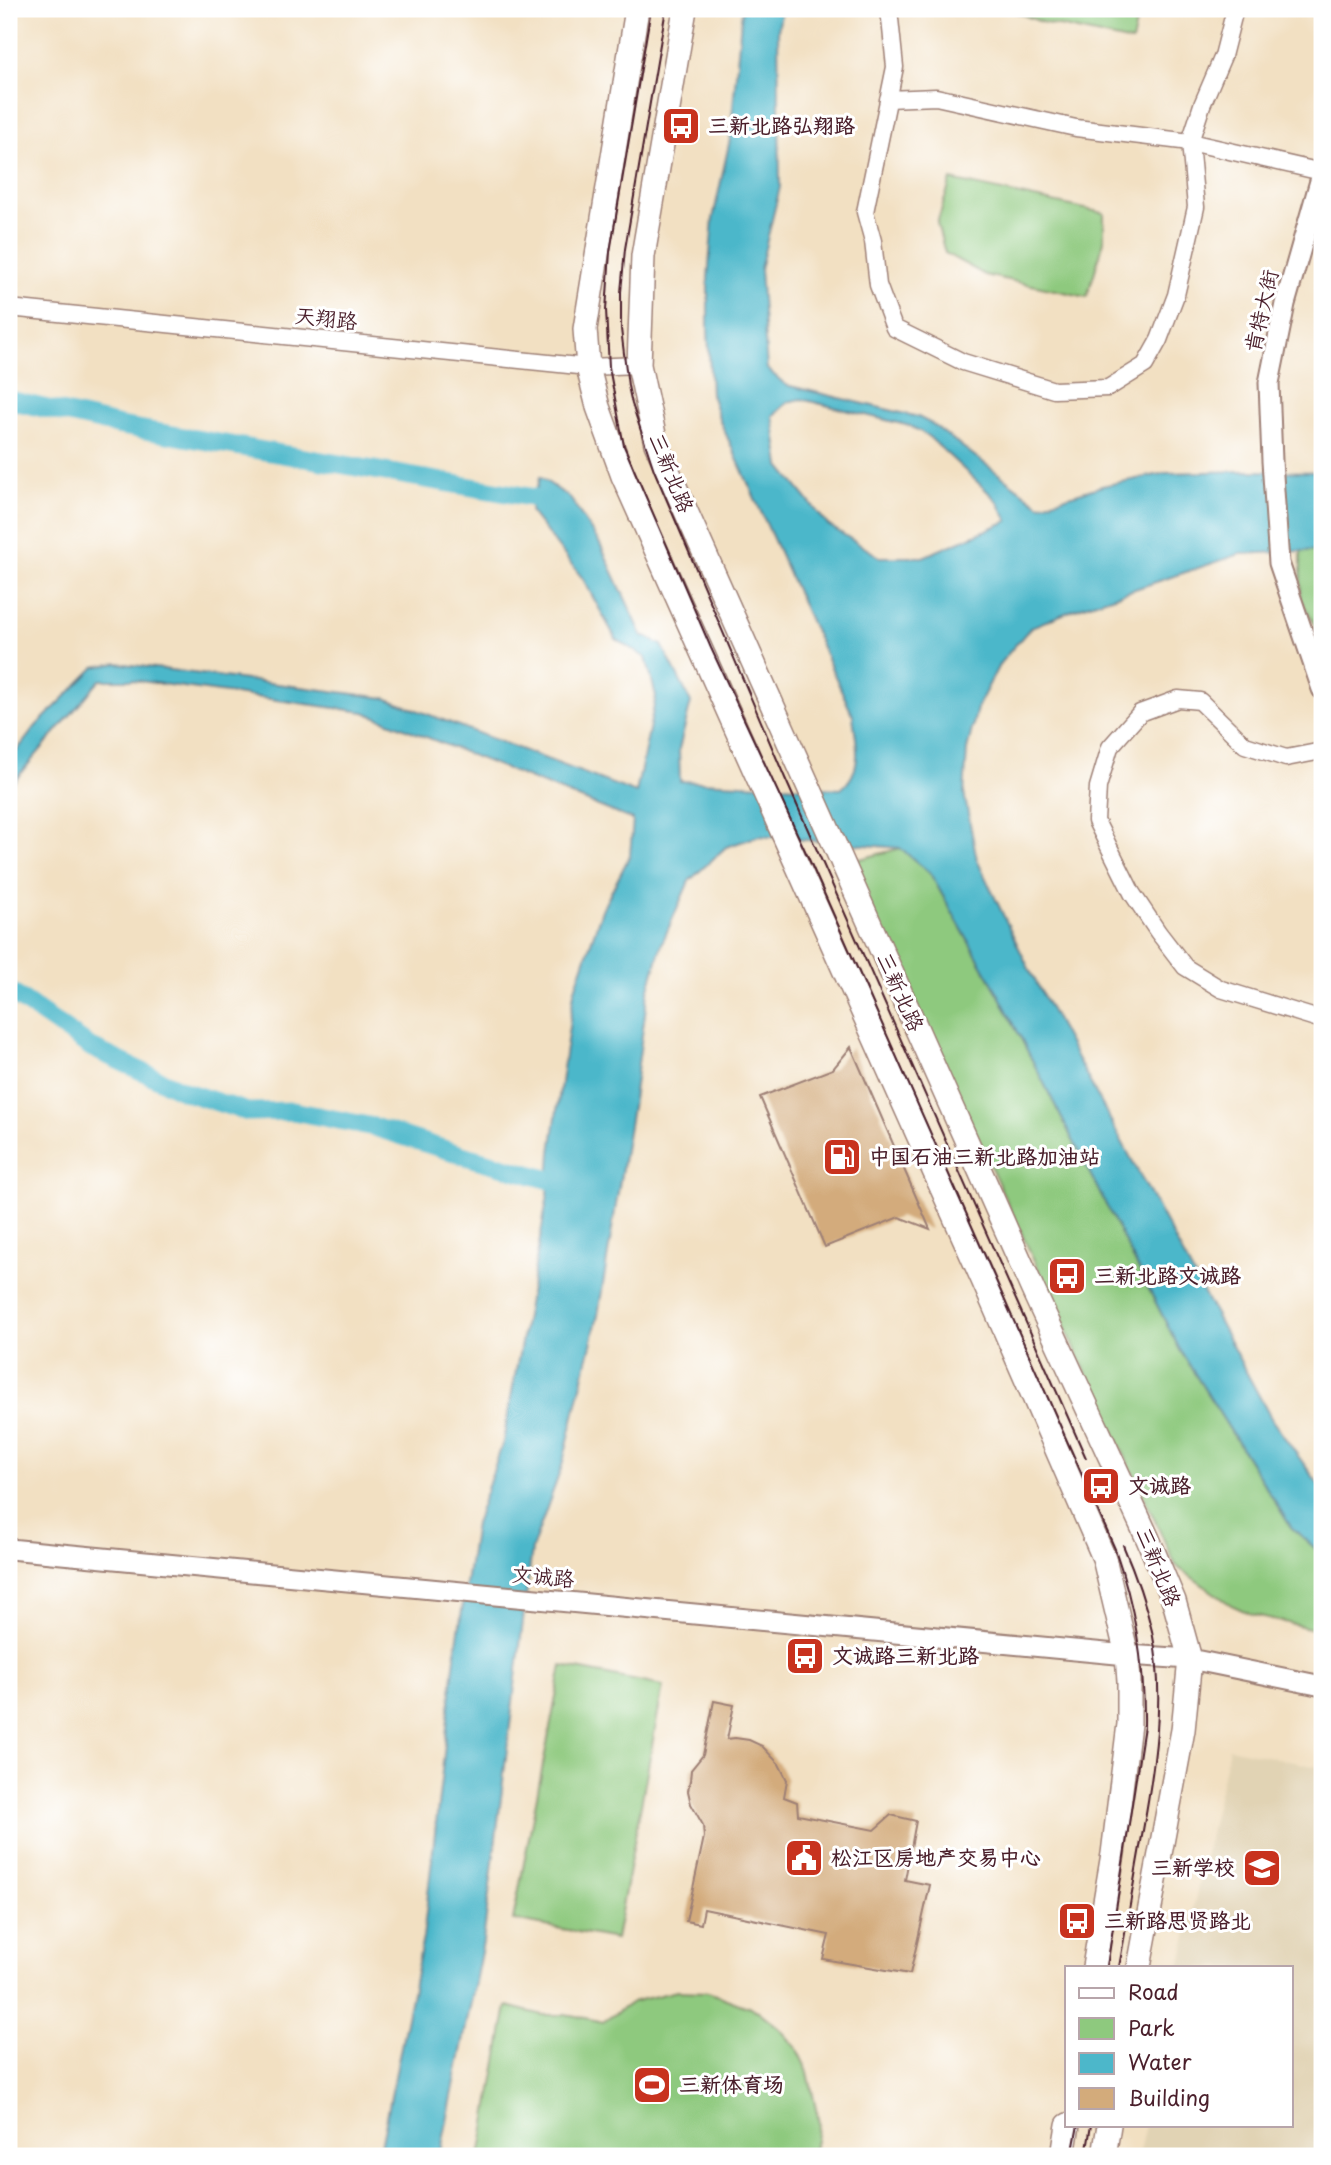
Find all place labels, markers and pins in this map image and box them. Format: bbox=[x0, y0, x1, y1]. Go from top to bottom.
bus stop icon: 三新北路弘翔路 bbox=[660, 105, 702, 147]
place label: 三新北路弘翔路 bbox=[708, 108, 855, 140]
fuel station icon: 中国石油三新北路加油站 bbox=[821, 1136, 863, 1178]
place label: 中国石油三新北路加油站 bbox=[869, 1139, 1100, 1171]
bus stop icon: 三新北路文诚路 bbox=[1046, 1255, 1088, 1297]
place label: 三新北路文诚路 bbox=[1094, 1258, 1241, 1290]
bus stop icon: 文诚路 bbox=[1080, 1465, 1122, 1507]
place label: 文诚路 bbox=[1128, 1468, 1191, 1500]
bus stop icon: 文诚路三新北路 bbox=[784, 1635, 826, 1677]
place label: 文诚路三新北路 bbox=[832, 1638, 979, 1670]
public building icon: 松江区房地产交易中心 bbox=[783, 1837, 825, 1879]
place label: 松江区房地产交易中心 bbox=[831, 1840, 1041, 1872]
school or university icon: 三新学校 bbox=[1241, 1847, 1283, 1889]
place label: 三新学校 bbox=[1151, 1850, 1235, 1882]
bus stop icon: 三新路思贤路北 bbox=[1056, 1900, 1098, 1942]
place label: 三新路思贤路北 bbox=[1104, 1903, 1251, 1935]
sports icon: 三新体育场 bbox=[631, 2064, 673, 2106]
place label: 三新体育场 bbox=[679, 2067, 784, 2099]

